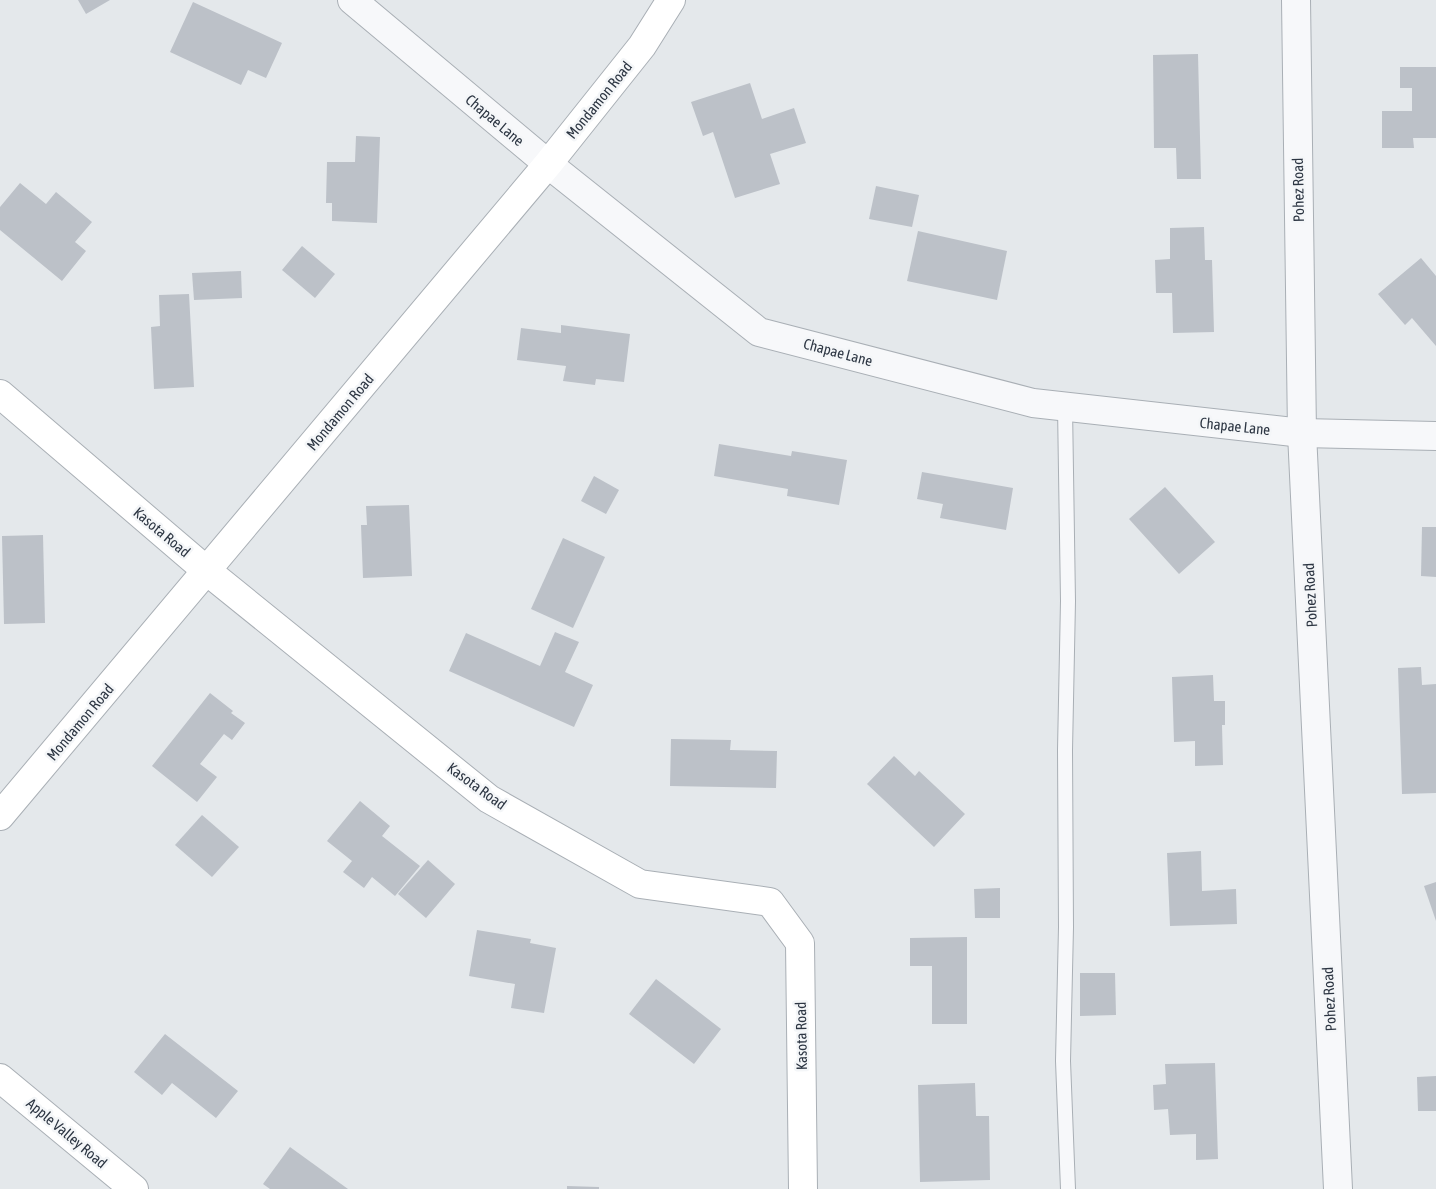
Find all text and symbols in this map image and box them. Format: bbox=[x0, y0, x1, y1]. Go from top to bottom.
street label: Mondamon Road bbox=[563, 58, 635, 142]
street label: Chapae Lane bbox=[462, 91, 528, 149]
street label: Pohez Road bbox=[1289, 158, 1307, 222]
street label: Chapae Lane bbox=[802, 335, 875, 369]
street label: Mondamon Road bbox=[303, 370, 377, 454]
street label: Chapae Lane bbox=[1199, 414, 1271, 438]
street label: Kasota Road bbox=[130, 504, 194, 560]
street label: Pohez Road bbox=[1300, 562, 1320, 628]
street label: Mondamon Road bbox=[43, 680, 117, 764]
street label: Kasota Road bbox=[444, 759, 510, 813]
street label: Pohez Road bbox=[1319, 966, 1339, 1032]
street label: Kasota Road bbox=[792, 1002, 810, 1070]
street label: Apple Valley Road bbox=[23, 1095, 111, 1171]

